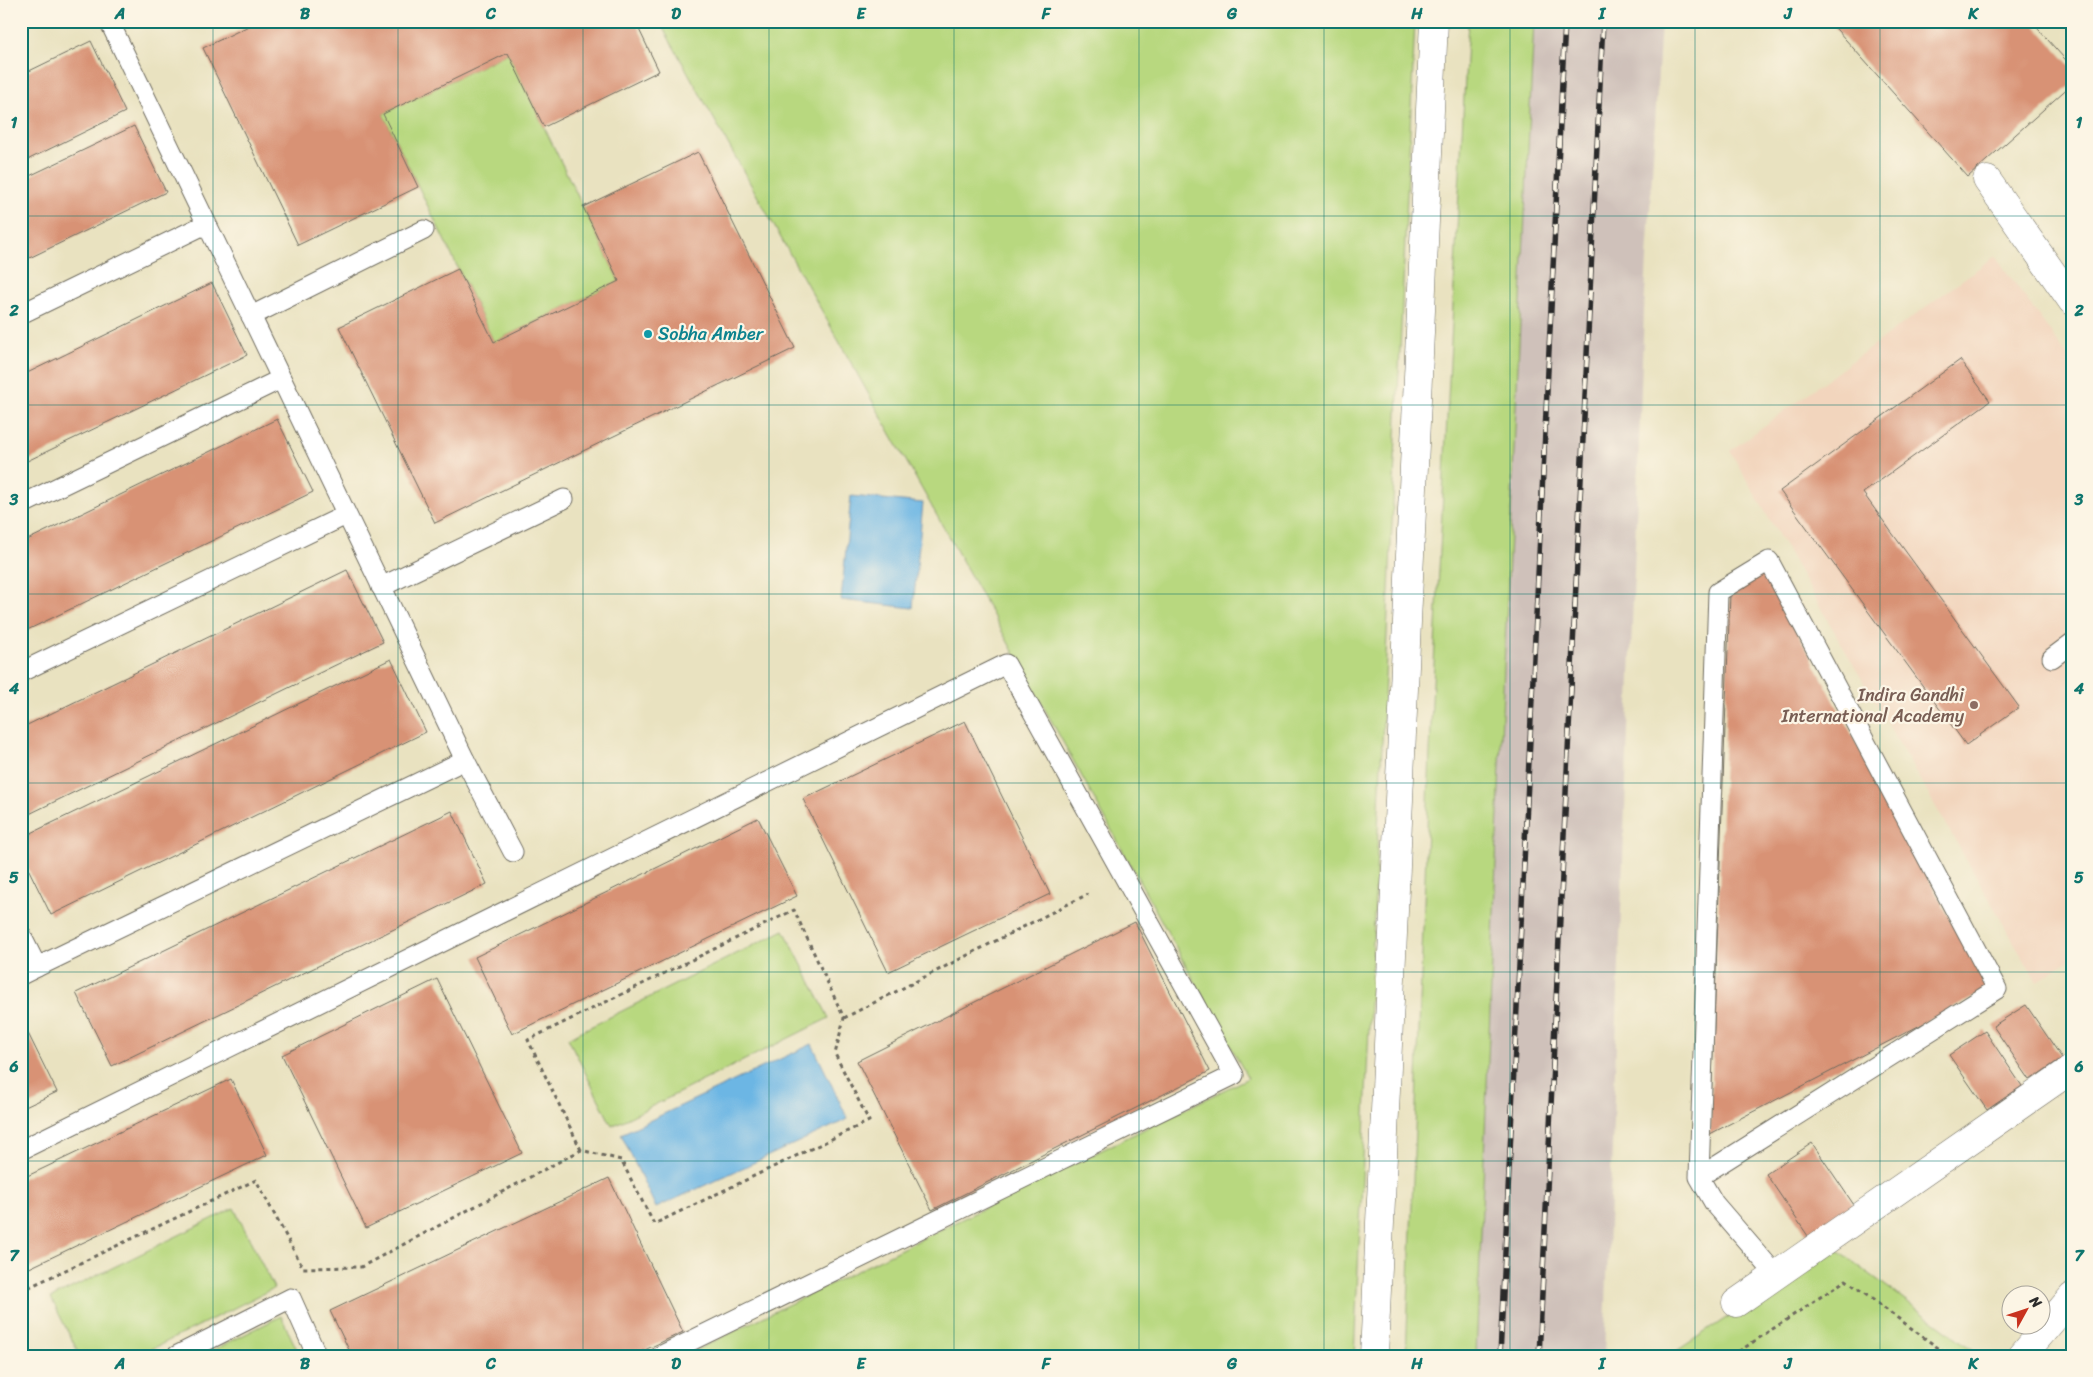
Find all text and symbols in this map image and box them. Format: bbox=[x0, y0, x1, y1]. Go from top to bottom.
text: A bbox=[114, 0, 125, 28]
text: B bbox=[300, 0, 311, 28]
text: C bbox=[485, 0, 497, 28]
text: D bbox=[671, 0, 681, 28]
text: E bbox=[857, 0, 867, 28]
text: F bbox=[1041, 0, 1052, 28]
text: G bbox=[1226, 0, 1238, 28]
text: H bbox=[1410, 0, 1423, 28]
text: I bbox=[1598, 0, 1607, 28]
text: J bbox=[1783, 0, 1793, 28]
text: K bbox=[1967, 0, 1979, 28]
text: 1 bbox=[11, 108, 18, 137]
text: 1 bbox=[2076, 108, 2083, 137]
text: 2 bbox=[8, 296, 19, 325]
text: 2 bbox=[2073, 296, 2084, 325]
place label: Sobha Amber bbox=[658, 318, 765, 350]
marker: Sobha Amber bbox=[642, 328, 654, 340]
text: 3 bbox=[9, 485, 19, 514]
text: 3 bbox=[2074, 485, 2084, 514]
text: 4 bbox=[8, 674, 19, 703]
text: 4 bbox=[2073, 674, 2084, 703]
place label: Indira Gandhi International Academy bbox=[1781, 679, 1965, 732]
marker: Indira Gandhi International Academy bbox=[1968, 699, 1980, 711]
text: 5 bbox=[9, 863, 19, 892]
text: 5 bbox=[2074, 863, 2084, 892]
text: 6 bbox=[8, 1052, 19, 1081]
text: 6 bbox=[2073, 1052, 2084, 1081]
text: 7 bbox=[9, 1241, 20, 1270]
text: 7 bbox=[2074, 1241, 2085, 1270]
north arrow bbox=[2000, 1284, 2050, 1334]
text: N bbox=[2022, 1289, 2048, 1314]
text: A bbox=[114, 1349, 125, 1377]
text: B bbox=[300, 1349, 311, 1377]
text: C bbox=[485, 1349, 497, 1377]
text: D bbox=[671, 1349, 681, 1377]
text: E bbox=[857, 1349, 867, 1377]
text: F bbox=[1041, 1349, 1052, 1377]
text: G bbox=[1226, 1349, 1238, 1377]
text: H bbox=[1410, 1349, 1423, 1377]
text: I bbox=[1598, 1349, 1607, 1377]
text: J bbox=[1783, 1349, 1793, 1377]
text: K bbox=[1967, 1349, 1979, 1377]

